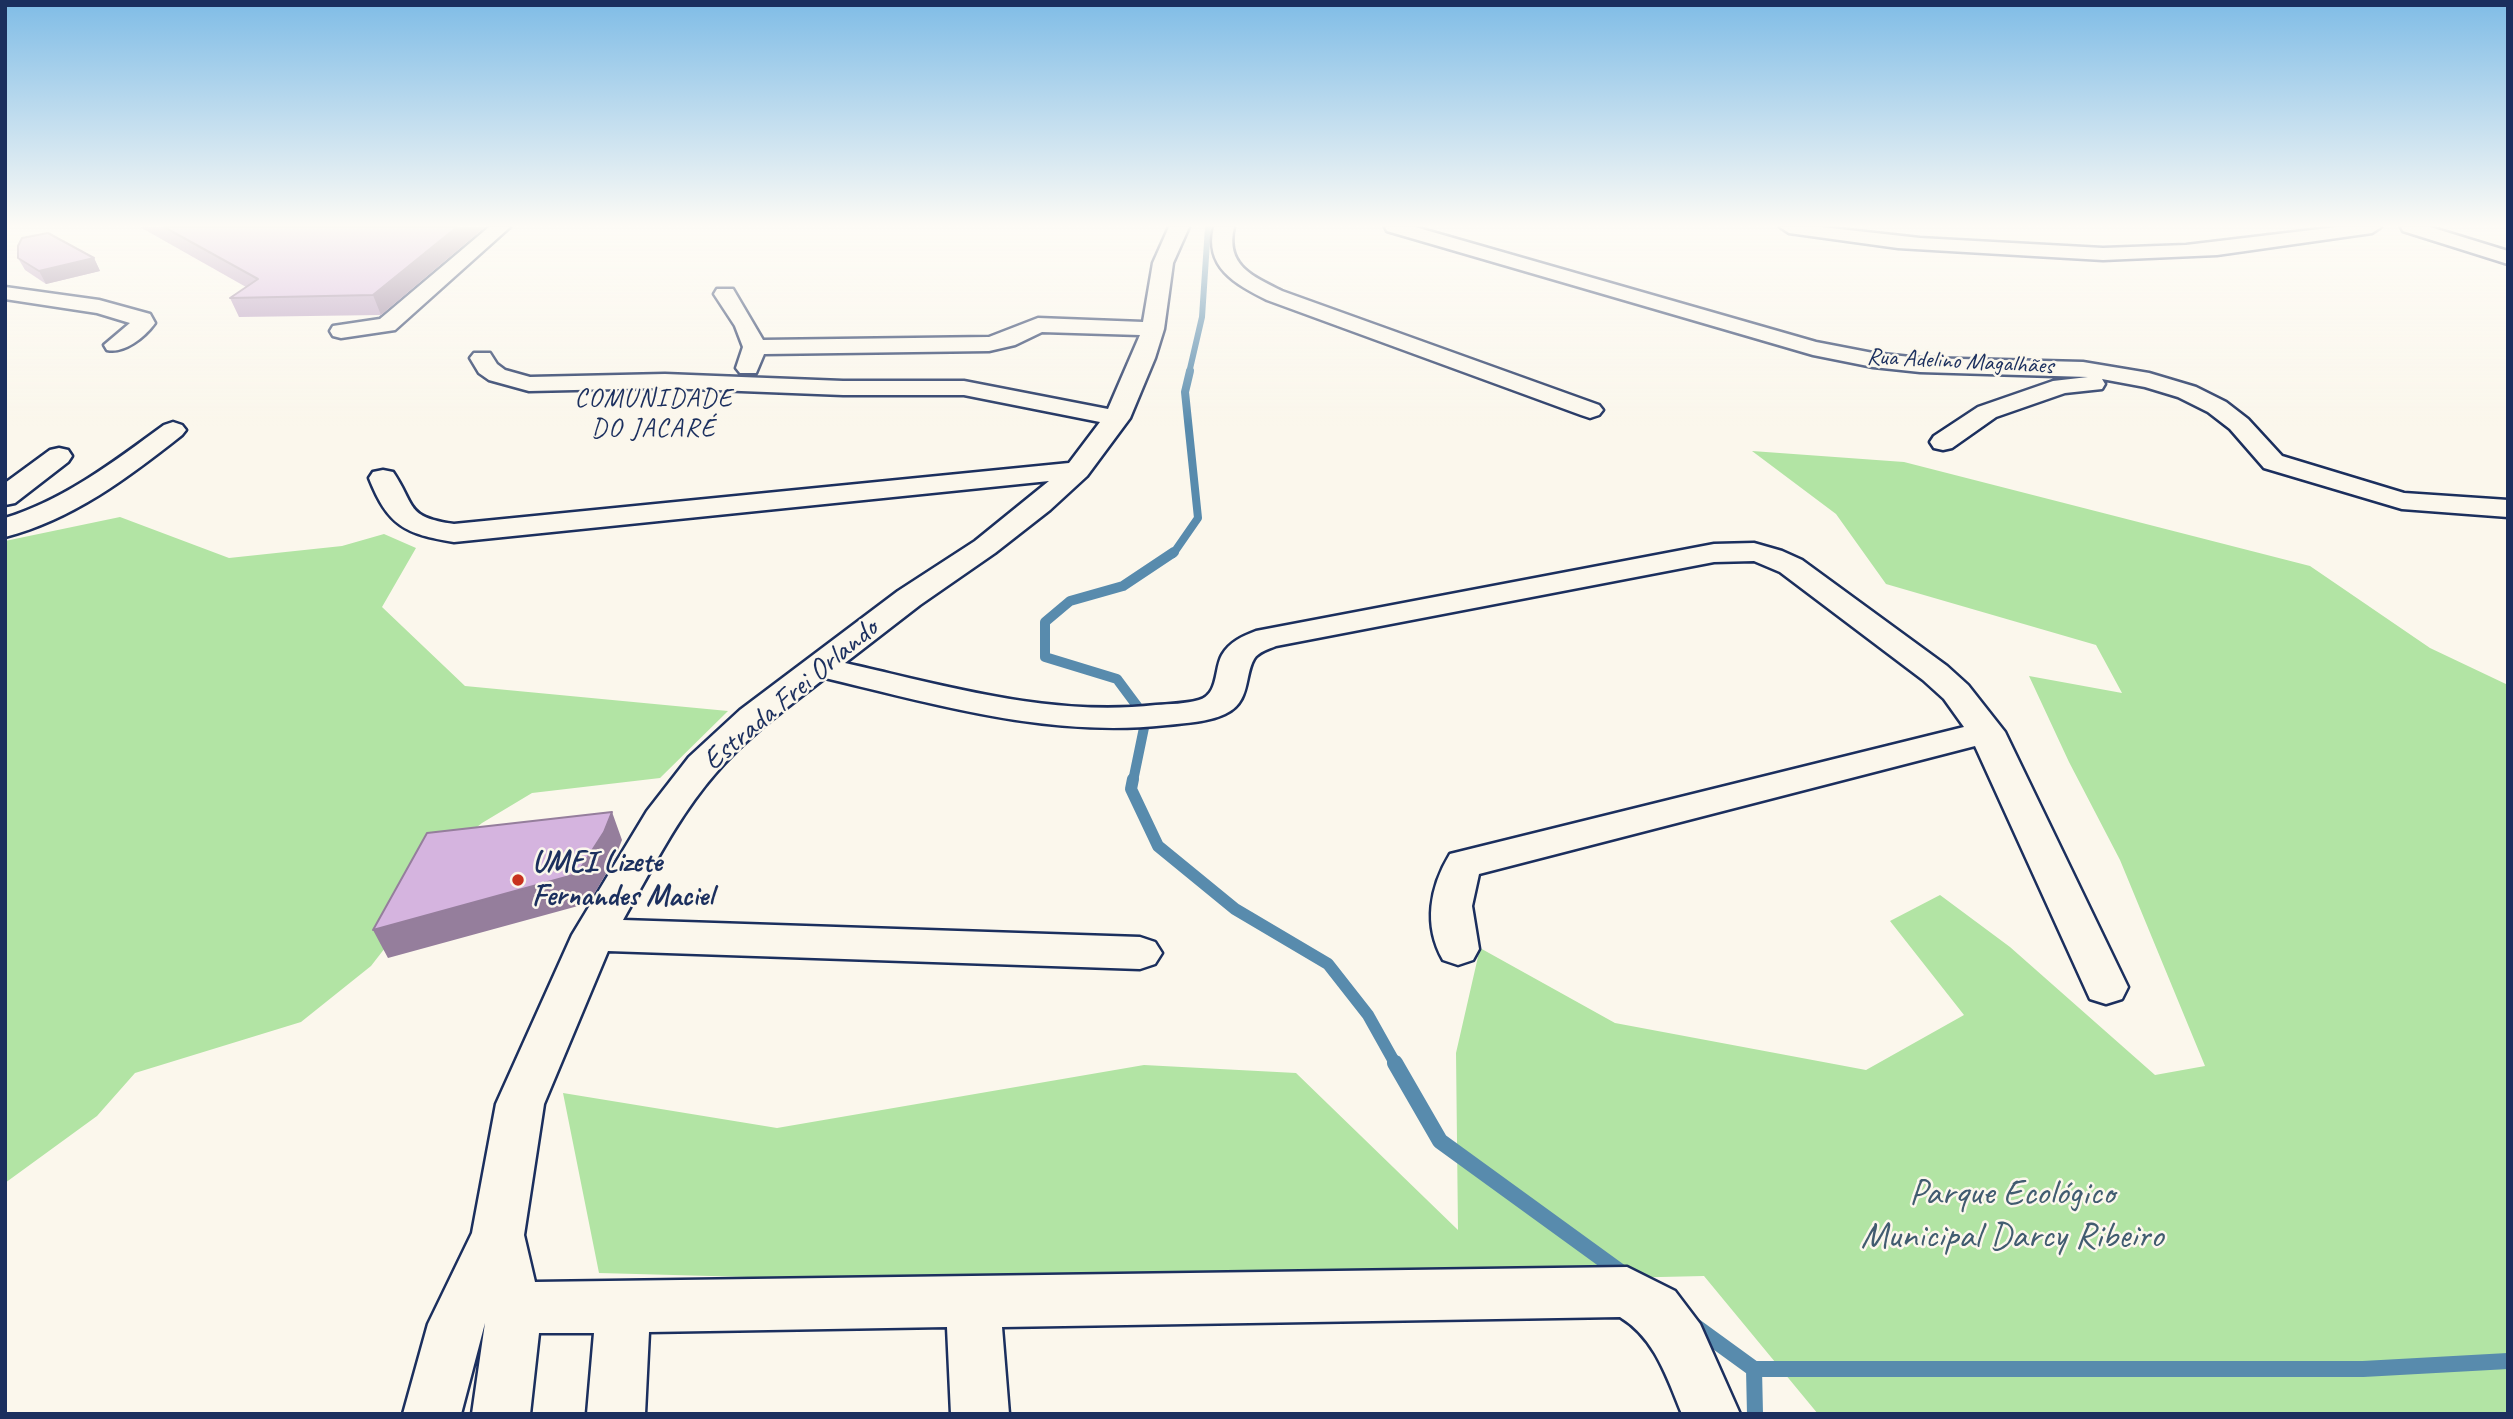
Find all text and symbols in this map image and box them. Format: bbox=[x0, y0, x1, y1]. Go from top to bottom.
street label: Rua Adelino Magalhães bbox=[1866, 343, 2054, 381]
district label: COMUNIDADE DO JACARÉ bbox=[576, 383, 732, 444]
street label: Estrada Frei Orlando bbox=[696, 611, 886, 779]
place label: UMEI Lizete Fernandes Maciel bbox=[532, 845, 713, 916]
marker: UMEI Lizete Fernandes Maciel bbox=[510, 872, 526, 888]
park label: Parque Ecológico Municipal Darcy Ribeiro bbox=[1861, 1172, 2163, 1259]

